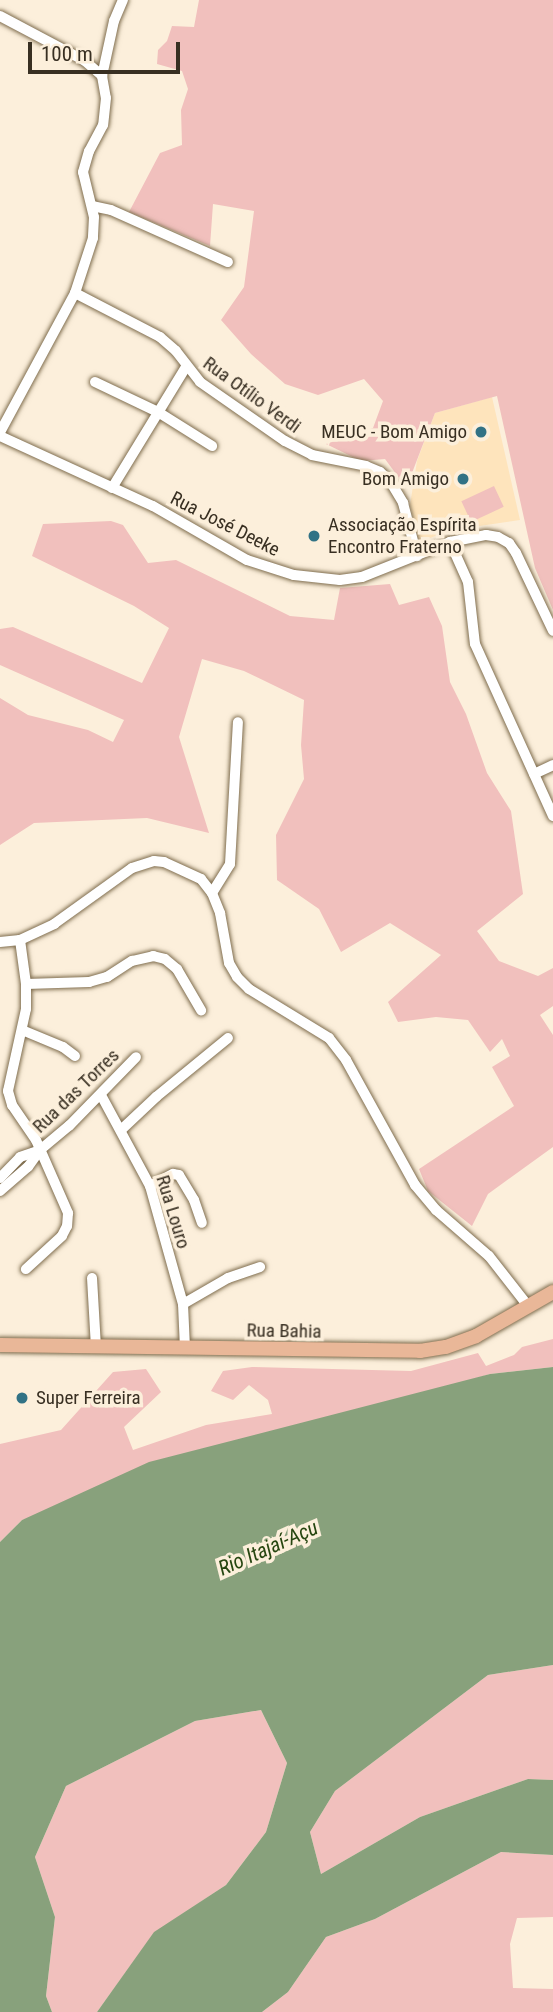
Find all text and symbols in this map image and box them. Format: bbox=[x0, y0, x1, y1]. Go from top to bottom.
scale bar bbox=[32, 28, 184, 72]
text: 100 m bbox=[41, 42, 93, 66]
street label: Rua Otílio Verdi bbox=[199, 352, 305, 438]
place label: MEUC - Bom Amigo bbox=[321, 421, 467, 443]
marker: MEUC - Bom Amigo bbox=[473, 424, 489, 440]
place label: Bom Amigo bbox=[362, 468, 449, 490]
marker: Bom Amigo bbox=[455, 471, 471, 487]
street label: Rua José Deeke bbox=[167, 487, 283, 561]
place label: Associação Espírita Encontro Fraterno bbox=[328, 514, 477, 558]
marker: Associação Espírita Encontro Fraterno bbox=[306, 528, 322, 544]
street label: Rua das Torres bbox=[28, 1044, 124, 1138]
street label: Rua Louro bbox=[151, 1173, 195, 1251]
street label: Rua Bahia bbox=[246, 1319, 322, 1343]
place label: Super Ferreira bbox=[36, 1387, 140, 1409]
marker: Super Ferreira bbox=[14, 1390, 30, 1406]
water label: Rio Itajaí-Açu bbox=[214, 1515, 322, 1581]

